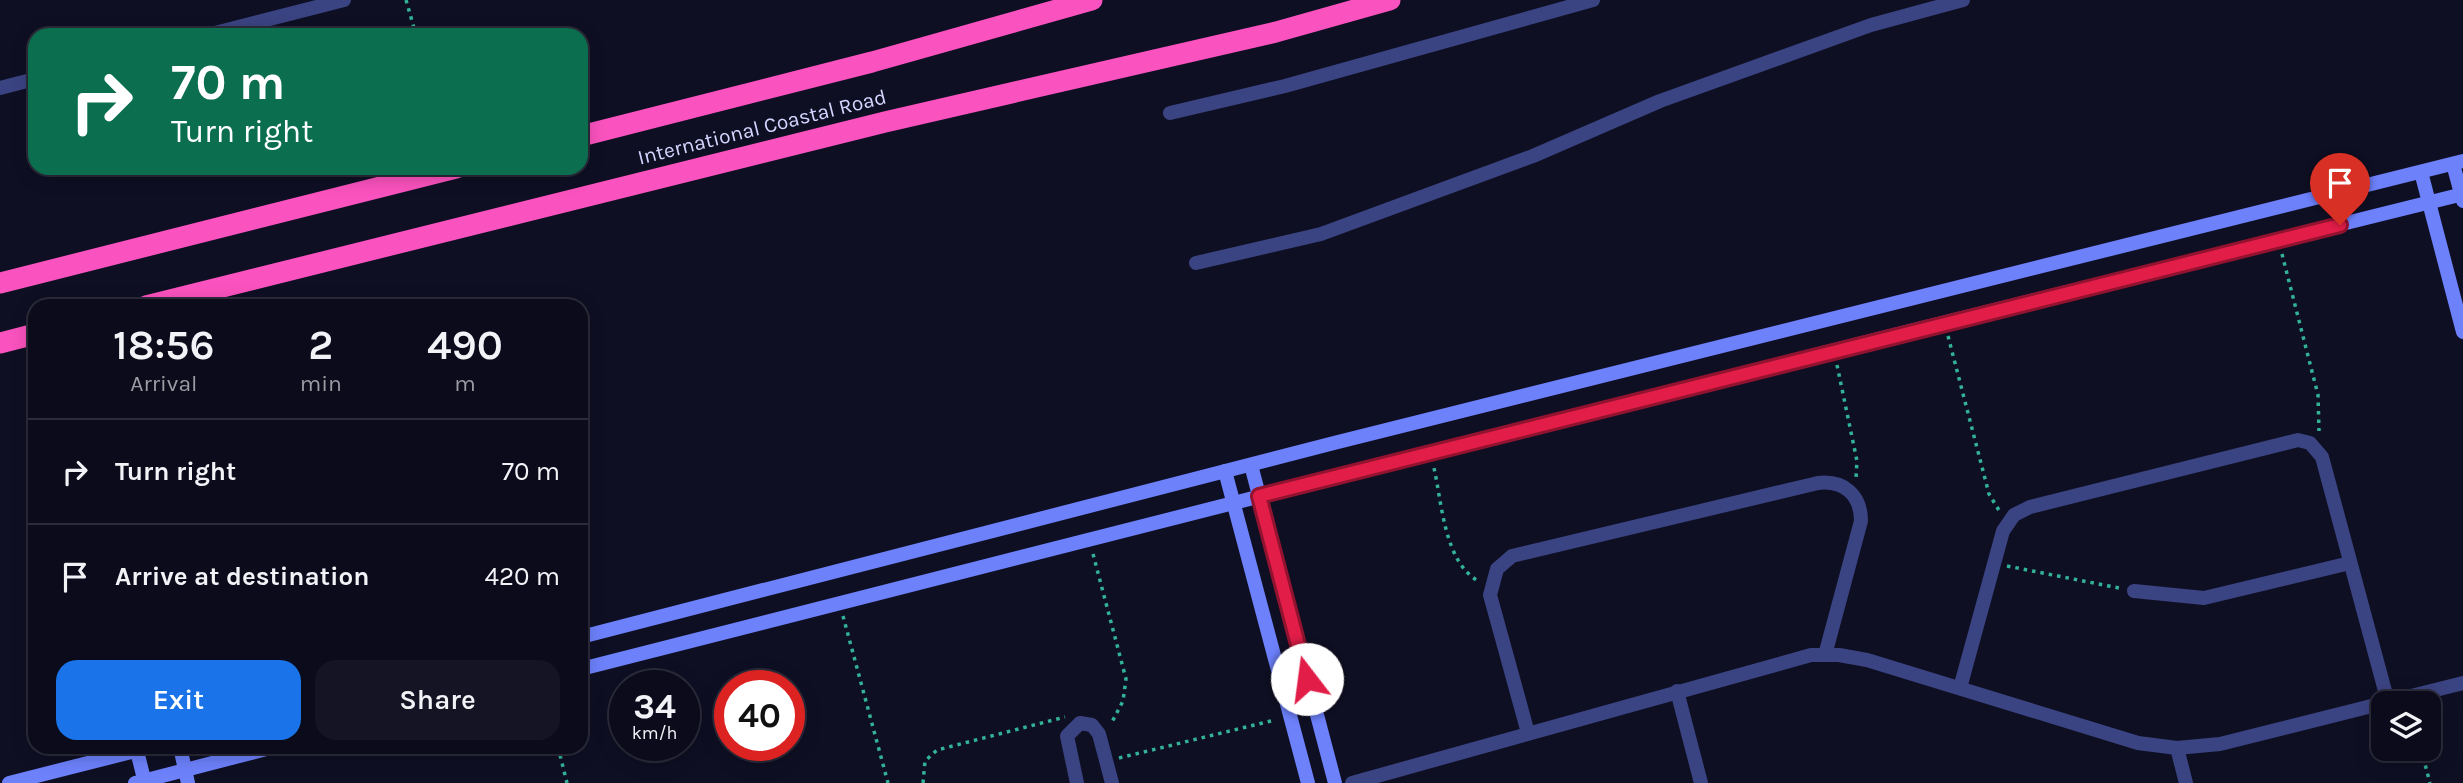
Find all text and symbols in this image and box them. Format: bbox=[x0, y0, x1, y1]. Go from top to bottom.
text: 70 m bbox=[171, 54, 285, 111]
icon: right bbox=[56, 56, 147, 147]
street label: International Coastal Road bbox=[635, 84, 889, 170]
text: Turn right bbox=[171, 113, 313, 150]
pin bbox=[2310, 153, 2370, 225]
icon: arrive bbox=[2321, 164, 2359, 202]
text: 18:56 bbox=[113, 320, 215, 370]
text: 2 bbox=[308, 320, 333, 370]
text: 490 bbox=[427, 320, 503, 370]
text: Arrival bbox=[130, 370, 198, 397]
text: min bbox=[300, 370, 342, 397]
text: m bbox=[454, 370, 476, 397]
icon: right bbox=[56, 453, 94, 491]
text: Turn right bbox=[115, 456, 236, 487]
text: 70 m bbox=[502, 456, 560, 487]
icon: arrive bbox=[56, 558, 94, 596]
text: Arrive at destination bbox=[115, 561, 369, 592]
text: 420 m bbox=[484, 561, 560, 592]
position arrow bbox=[1270, 642, 1344, 716]
button: Exit bbox=[56, 660, 301, 740]
button: Share bbox=[315, 660, 560, 740]
speed limit sign: 40 bbox=[714, 670, 805, 761]
text: 34 bbox=[633, 686, 676, 727]
map controls bbox=[2371, 691, 2441, 761]
button: layers bbox=[2371, 691, 2441, 761]
text: km/h bbox=[632, 722, 677, 744]

